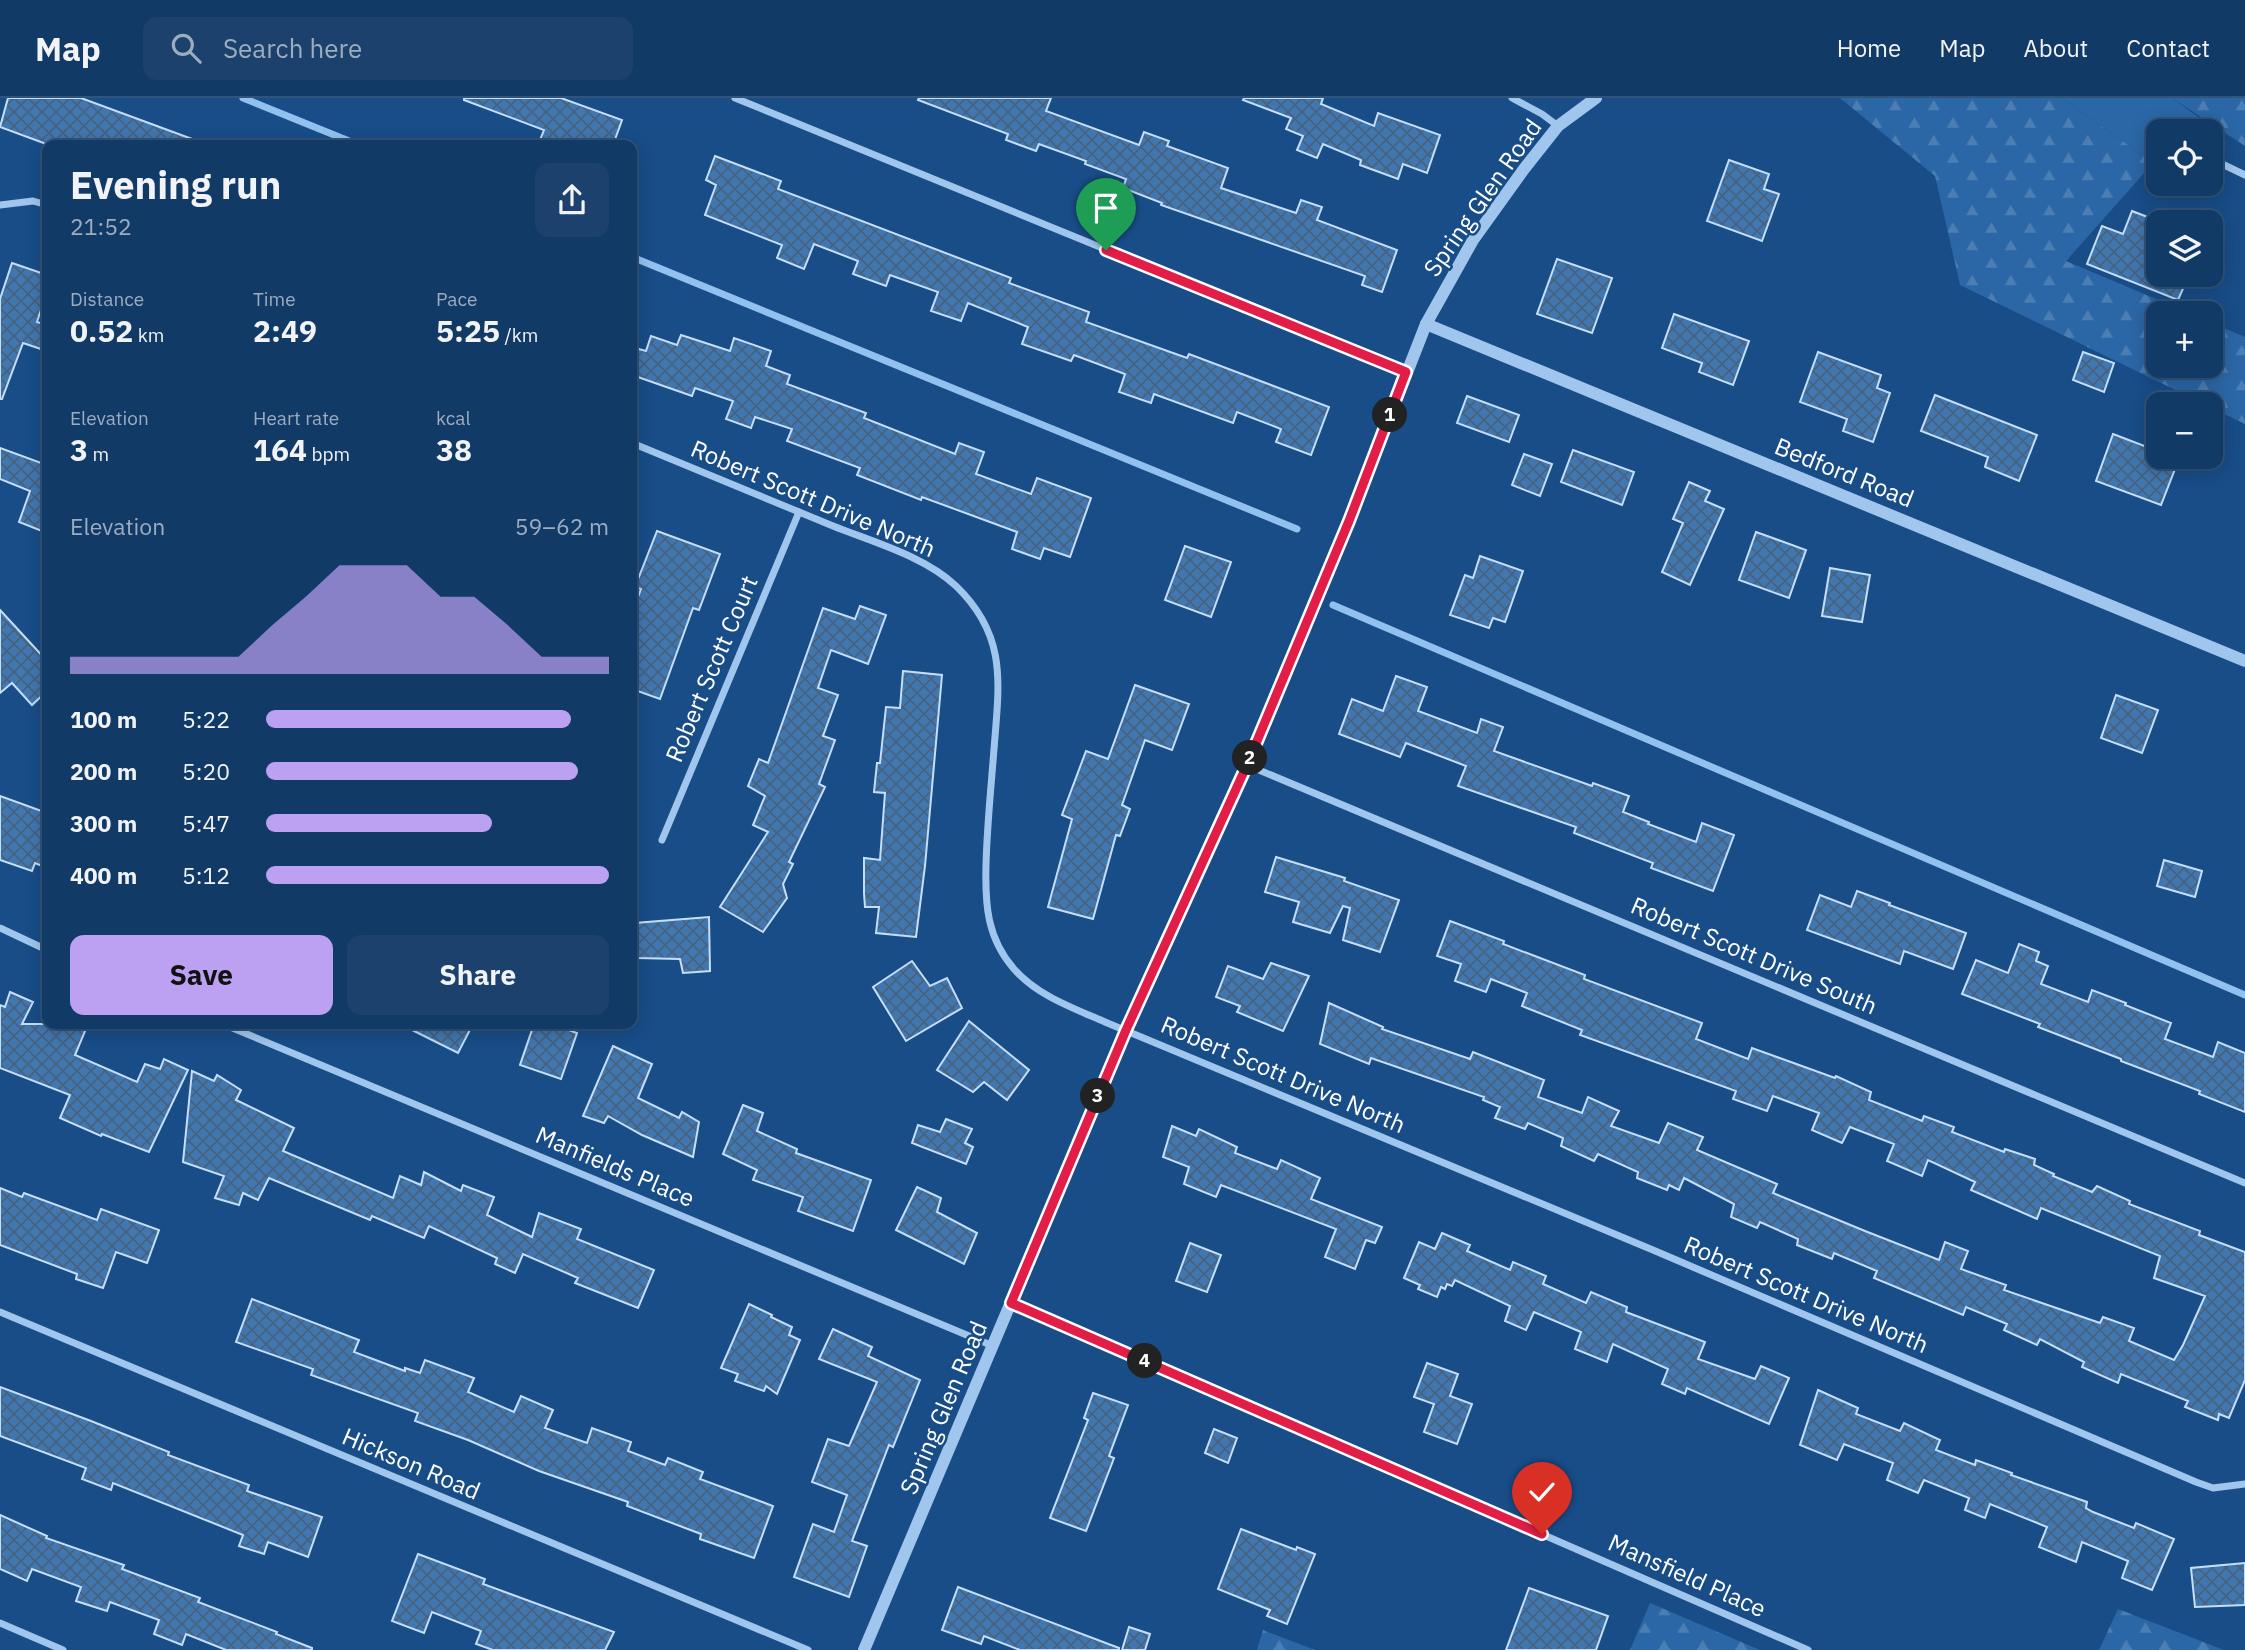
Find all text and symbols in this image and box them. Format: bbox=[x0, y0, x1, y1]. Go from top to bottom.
search box bbox=[143, 17, 633, 80]
text: Map bbox=[35, 27, 101, 70]
icon: search bbox=[167, 29, 205, 67]
text: Search here bbox=[223, 31, 362, 65]
text: Home bbox=[1837, 32, 1901, 64]
text: Map bbox=[1939, 32, 1985, 64]
text: About bbox=[2023, 32, 2088, 64]
text: Contact bbox=[2126, 32, 2210, 64]
street label: Spring Glen Road bbox=[1416, 112, 1548, 283]
map controls bbox=[2146, 119, 2223, 469]
button: locate bbox=[2146, 119, 2223, 196]
text: Evening run bbox=[70, 160, 281, 209]
button: share bbox=[535, 163, 609, 237]
pin bbox=[1076, 178, 1136, 250]
icon: arrive bbox=[1087, 189, 1125, 227]
button: layers bbox=[2146, 210, 2223, 287]
text: 21:52 bbox=[70, 211, 132, 241]
text: Distance bbox=[70, 287, 144, 311]
text: Time bbox=[253, 287, 296, 311]
text: Pace bbox=[436, 287, 477, 311]
button: + bbox=[2146, 301, 2223, 378]
text: 0.52 bbox=[70, 311, 133, 350]
text: 2:49 bbox=[253, 311, 317, 350]
text: 5:25 bbox=[436, 311, 500, 350]
text: km bbox=[133, 323, 164, 347]
text: /km bbox=[500, 323, 538, 347]
button: − bbox=[2146, 392, 2223, 469]
pin: 1 bbox=[1372, 398, 1408, 432]
text: 1 bbox=[1384, 402, 1395, 426]
text: Elevation bbox=[70, 406, 149, 430]
text: Heart rate bbox=[253, 406, 339, 430]
text: kcal bbox=[436, 406, 471, 430]
text: 3 bbox=[70, 430, 88, 469]
text: 164 bbox=[253, 430, 307, 469]
text: 38 bbox=[436, 430, 472, 469]
street label: Bedford Road bbox=[1770, 430, 1919, 514]
street label: Robert Scott Drive North bbox=[686, 432, 941, 564]
text: m bbox=[88, 442, 109, 466]
text: bpm bbox=[307, 442, 350, 466]
text: Elevation bbox=[70, 511, 165, 541]
text: 59–62 m bbox=[515, 511, 609, 541]
street label: Robert Scott Court bbox=[657, 571, 765, 767]
text: 100 m bbox=[70, 704, 137, 734]
text: 5:22 bbox=[182, 704, 230, 734]
pin: 2 bbox=[1232, 740, 1268, 776]
text: 2 bbox=[1244, 745, 1255, 769]
text: 200 m bbox=[70, 756, 137, 786]
text: 5:20 bbox=[182, 756, 230, 786]
text: 300 m bbox=[70, 808, 137, 838]
text: 5:47 bbox=[182, 808, 230, 838]
text: 400 m bbox=[70, 860, 137, 890]
text: 5:12 bbox=[182, 860, 230, 890]
street label: Robert Scott Drive South bbox=[1626, 889, 1882, 1021]
button: Save bbox=[70, 935, 333, 1015]
button: Share bbox=[347, 935, 609, 1015]
street label: Robert Scott Drive North bbox=[1156, 1008, 1411, 1140]
pin: 3 bbox=[1080, 1079, 1116, 1114]
text: 3 bbox=[1092, 1083, 1103, 1107]
street label: Manfields Place bbox=[531, 1118, 700, 1214]
street label: Robert Scott Drive North bbox=[1679, 1228, 1934, 1360]
street label: Spring Glen Road bbox=[892, 1316, 994, 1499]
pin: 4 bbox=[1128, 1344, 1162, 1378]
text: 4 bbox=[1139, 1348, 1150, 1372]
street label: Hickson Road bbox=[337, 1420, 485, 1507]
pin bbox=[1512, 1462, 1572, 1534]
icon: check bbox=[1523, 1473, 1561, 1511]
street label: Mansfield Place bbox=[1604, 1526, 1771, 1624]

